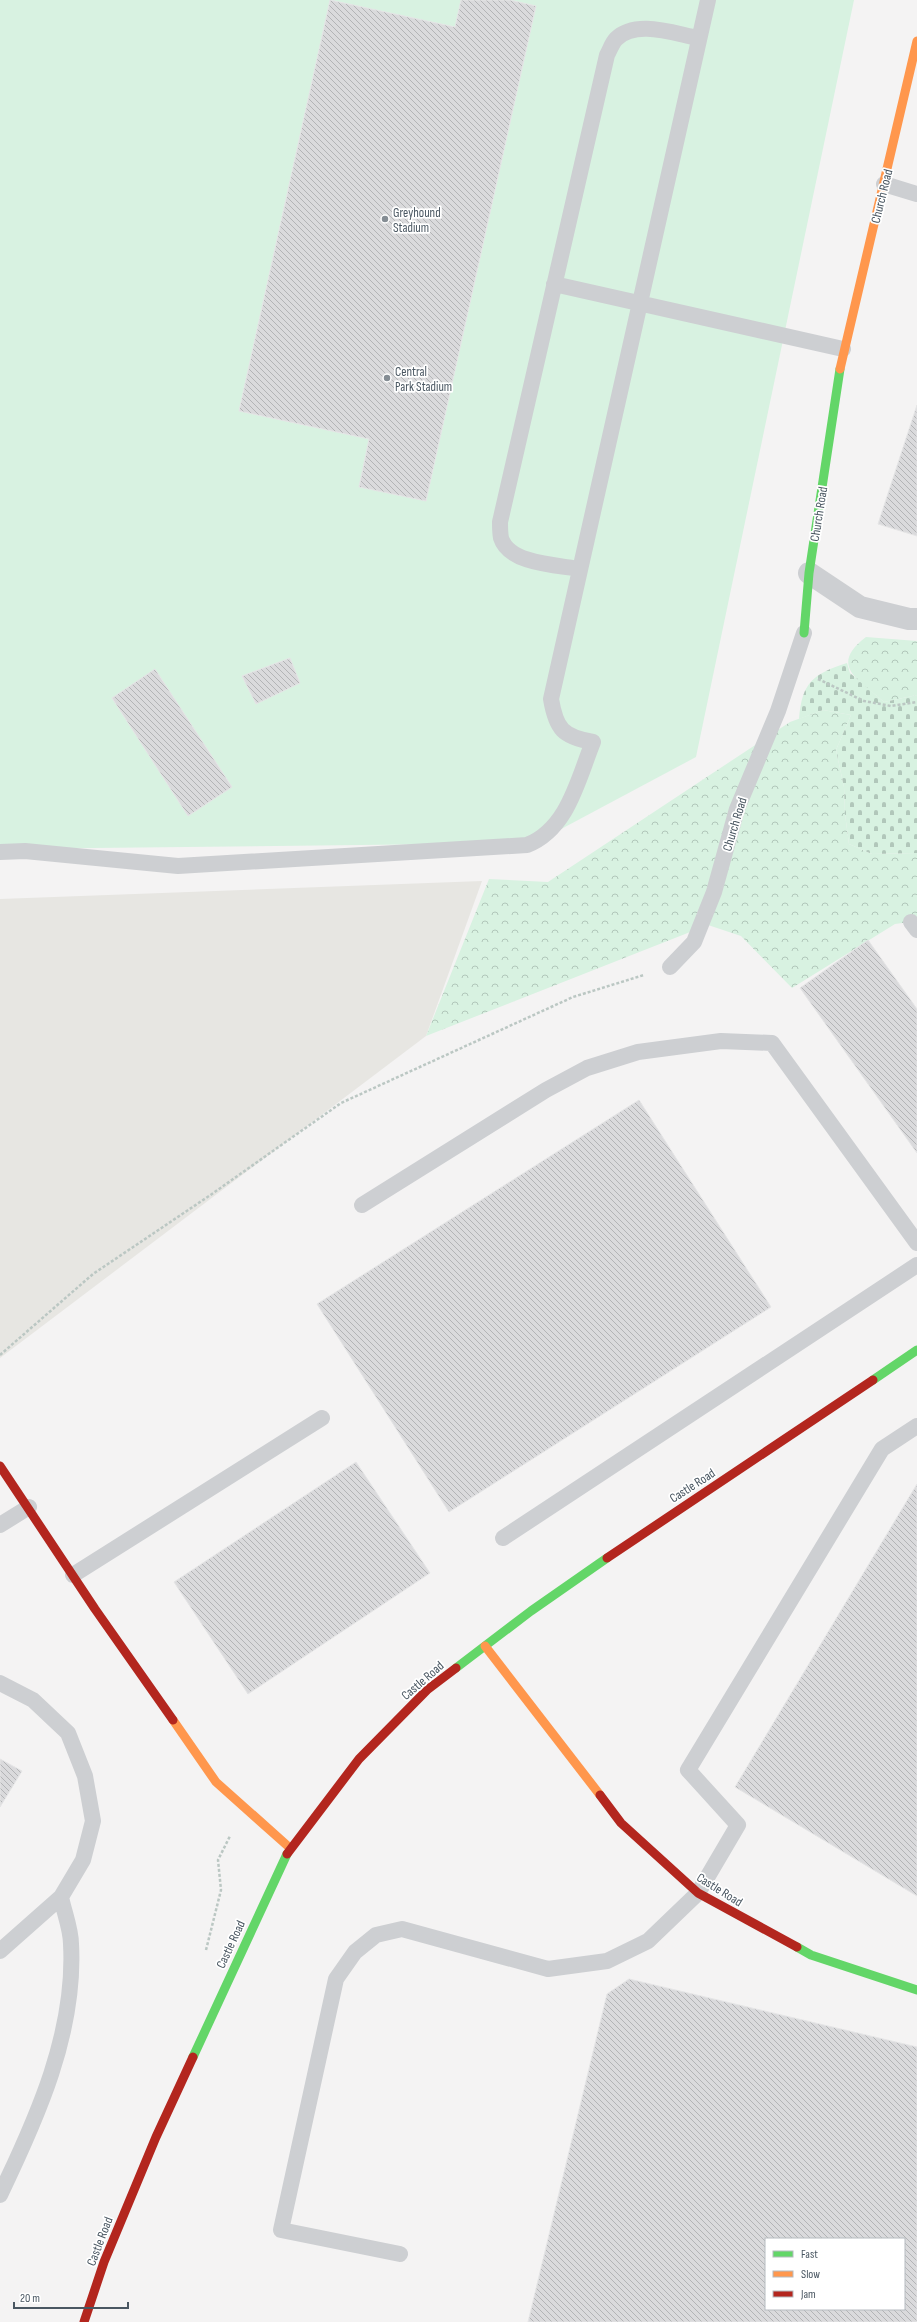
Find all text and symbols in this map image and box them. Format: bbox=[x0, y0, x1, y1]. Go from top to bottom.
street label: Church Road bbox=[868, 167, 896, 225]
place label: Greyhound Stadium bbox=[393, 205, 441, 236]
marker: Greyhound Stadium bbox=[380, 214, 390, 224]
place label: Central Park Stadium bbox=[395, 364, 452, 395]
marker: Central Park Stadium bbox=[382, 373, 392, 383]
street label: Church Road bbox=[807, 486, 831, 543]
street label: Church Road bbox=[719, 795, 751, 853]
street label: Castle Road bbox=[667, 1465, 718, 1506]
street label: Castle Road bbox=[398, 1658, 447, 1704]
street label: Castle Road bbox=[694, 1870, 745, 1910]
street label: Castle Road bbox=[213, 1918, 249, 1971]
street label: Castle Road bbox=[83, 2215, 117, 2268]
legend bbox=[765, 2238, 905, 2310]
text: Fast bbox=[801, 2247, 818, 2262]
text: Slow bbox=[801, 2267, 820, 2282]
scale bar bbox=[14, 2284, 128, 2310]
text: Jam bbox=[800, 2287, 816, 2302]
text: 20 m bbox=[20, 2291, 40, 2306]

